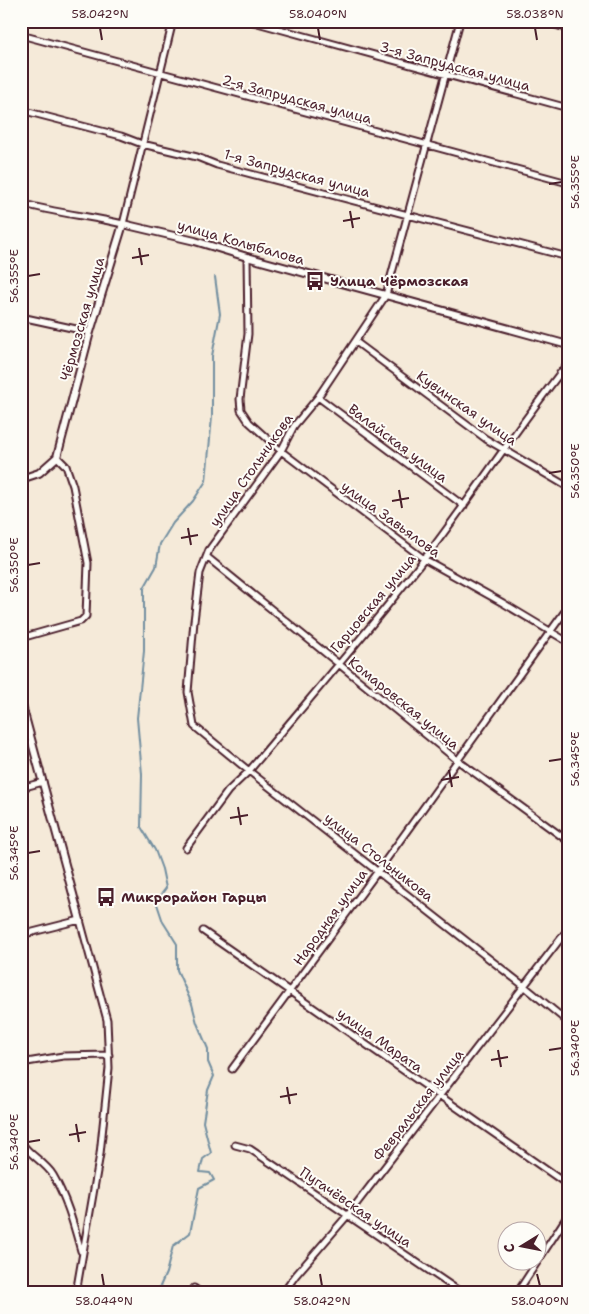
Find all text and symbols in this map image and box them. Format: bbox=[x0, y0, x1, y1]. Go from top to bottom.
text: 58.042°N bbox=[71, 6, 129, 22]
text: 58.040°N bbox=[289, 6, 347, 22]
text: 58.038°N bbox=[506, 6, 564, 22]
street label: 3-я Запрудская улица bbox=[378, 37, 532, 95]
street label: 2-я Запрудская улица bbox=[220, 70, 374, 128]
street label: 1-я Запрудская улица bbox=[222, 145, 372, 201]
text: 56.355°E bbox=[567, 155, 583, 209]
street label: улица Колыбалова bbox=[175, 215, 307, 269]
text: 56.355°E bbox=[6, 249, 22, 303]
street label: Чёрмозская улица bbox=[56, 255, 108, 383]
bus stop icon: Улица Чёрмозская bbox=[304, 270, 326, 292]
place label: Улица Чёрмозская bbox=[330, 272, 469, 290]
street label: Кувинская улица bbox=[413, 367, 521, 450]
street label: Валайская улица bbox=[345, 400, 452, 486]
street label: улица Стольникова bbox=[205, 410, 297, 530]
text: 56.350°E bbox=[567, 443, 583, 499]
street label: улица Завьялова bbox=[338, 477, 444, 561]
text: 56.350°E bbox=[6, 537, 22, 593]
street label: Гарцовская улица bbox=[326, 550, 420, 656]
street label: Комаровская улица bbox=[345, 653, 463, 754]
text: 56.345°E bbox=[567, 731, 583, 787]
street label: улица Стольникова bbox=[321, 809, 438, 905]
text: 56.345°E bbox=[6, 825, 22, 881]
street label: Народная улица bbox=[289, 865, 371, 969]
bus stop icon: Микрорайон Гарцы bbox=[95, 886, 117, 908]
place label: Микрорайон Гарцы bbox=[121, 888, 267, 906]
street label: улица Марата bbox=[334, 1004, 427, 1076]
text: 56.340°E bbox=[567, 1020, 583, 1076]
street label: Февральская улица bbox=[369, 1045, 467, 1164]
text: 56.340°E bbox=[6, 1114, 22, 1170]
street label: Пугачёвская улица bbox=[297, 1163, 416, 1251]
north arrow bbox=[496, 1222, 546, 1272]
text: С bbox=[500, 1242, 519, 1254]
text: 58.044°N bbox=[75, 1293, 133, 1309]
text: 58.042°N bbox=[293, 1293, 351, 1309]
text: 58.040°N bbox=[511, 1293, 569, 1309]

